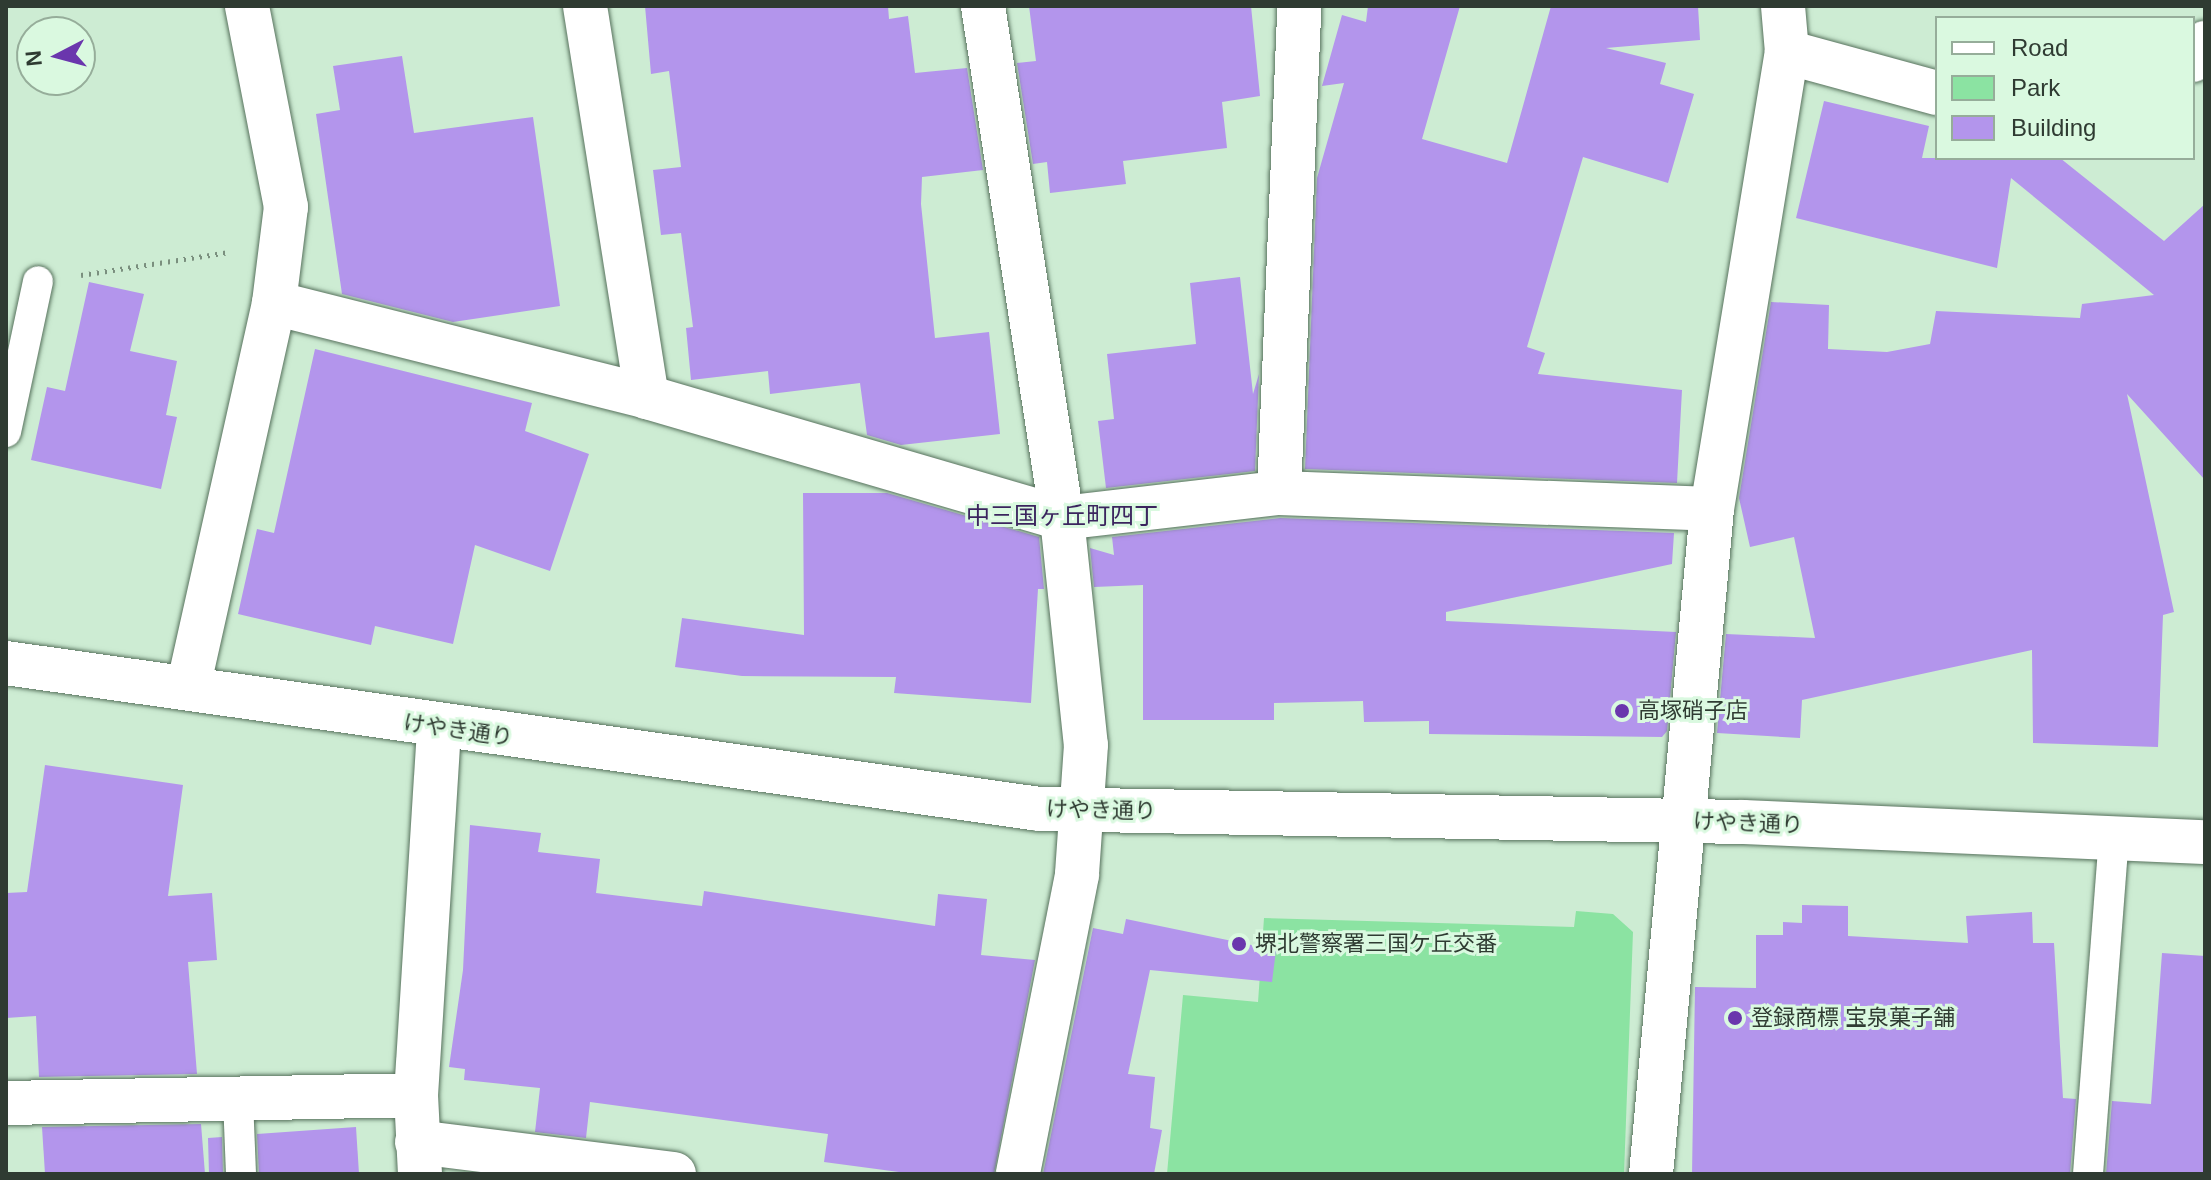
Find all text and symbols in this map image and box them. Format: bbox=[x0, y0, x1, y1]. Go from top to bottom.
north arrow bbox=[16, 16, 96, 96]
legend bbox=[1935, 16, 2195, 160]
text: Road bbox=[2011, 34, 2068, 61]
text: N bbox=[20, 49, 47, 68]
text: Park bbox=[2011, 74, 2060, 101]
text: Building bbox=[2011, 114, 2096, 141]
district label: 中三国ヶ丘町四丁 bbox=[966, 502, 1158, 530]
place label: 高塚硝子店 bbox=[1638, 698, 1748, 724]
marker: 高塚硝子店 bbox=[1613, 702, 1631, 720]
street label: けやき通り bbox=[402, 709, 514, 751]
street label: けやき通り bbox=[1046, 796, 1156, 824]
street label: けやき通り bbox=[1693, 808, 1803, 838]
place label: 堺北警察署三国ケ丘交番 bbox=[1255, 931, 1497, 957]
marker: 堺北警察署三国ケ丘交番 bbox=[1230, 935, 1248, 953]
place label: 登録商標 宝泉菓子舗 bbox=[1751, 1005, 1955, 1031]
marker: 登録商標 宝泉菓子舗 bbox=[1726, 1009, 1744, 1027]

